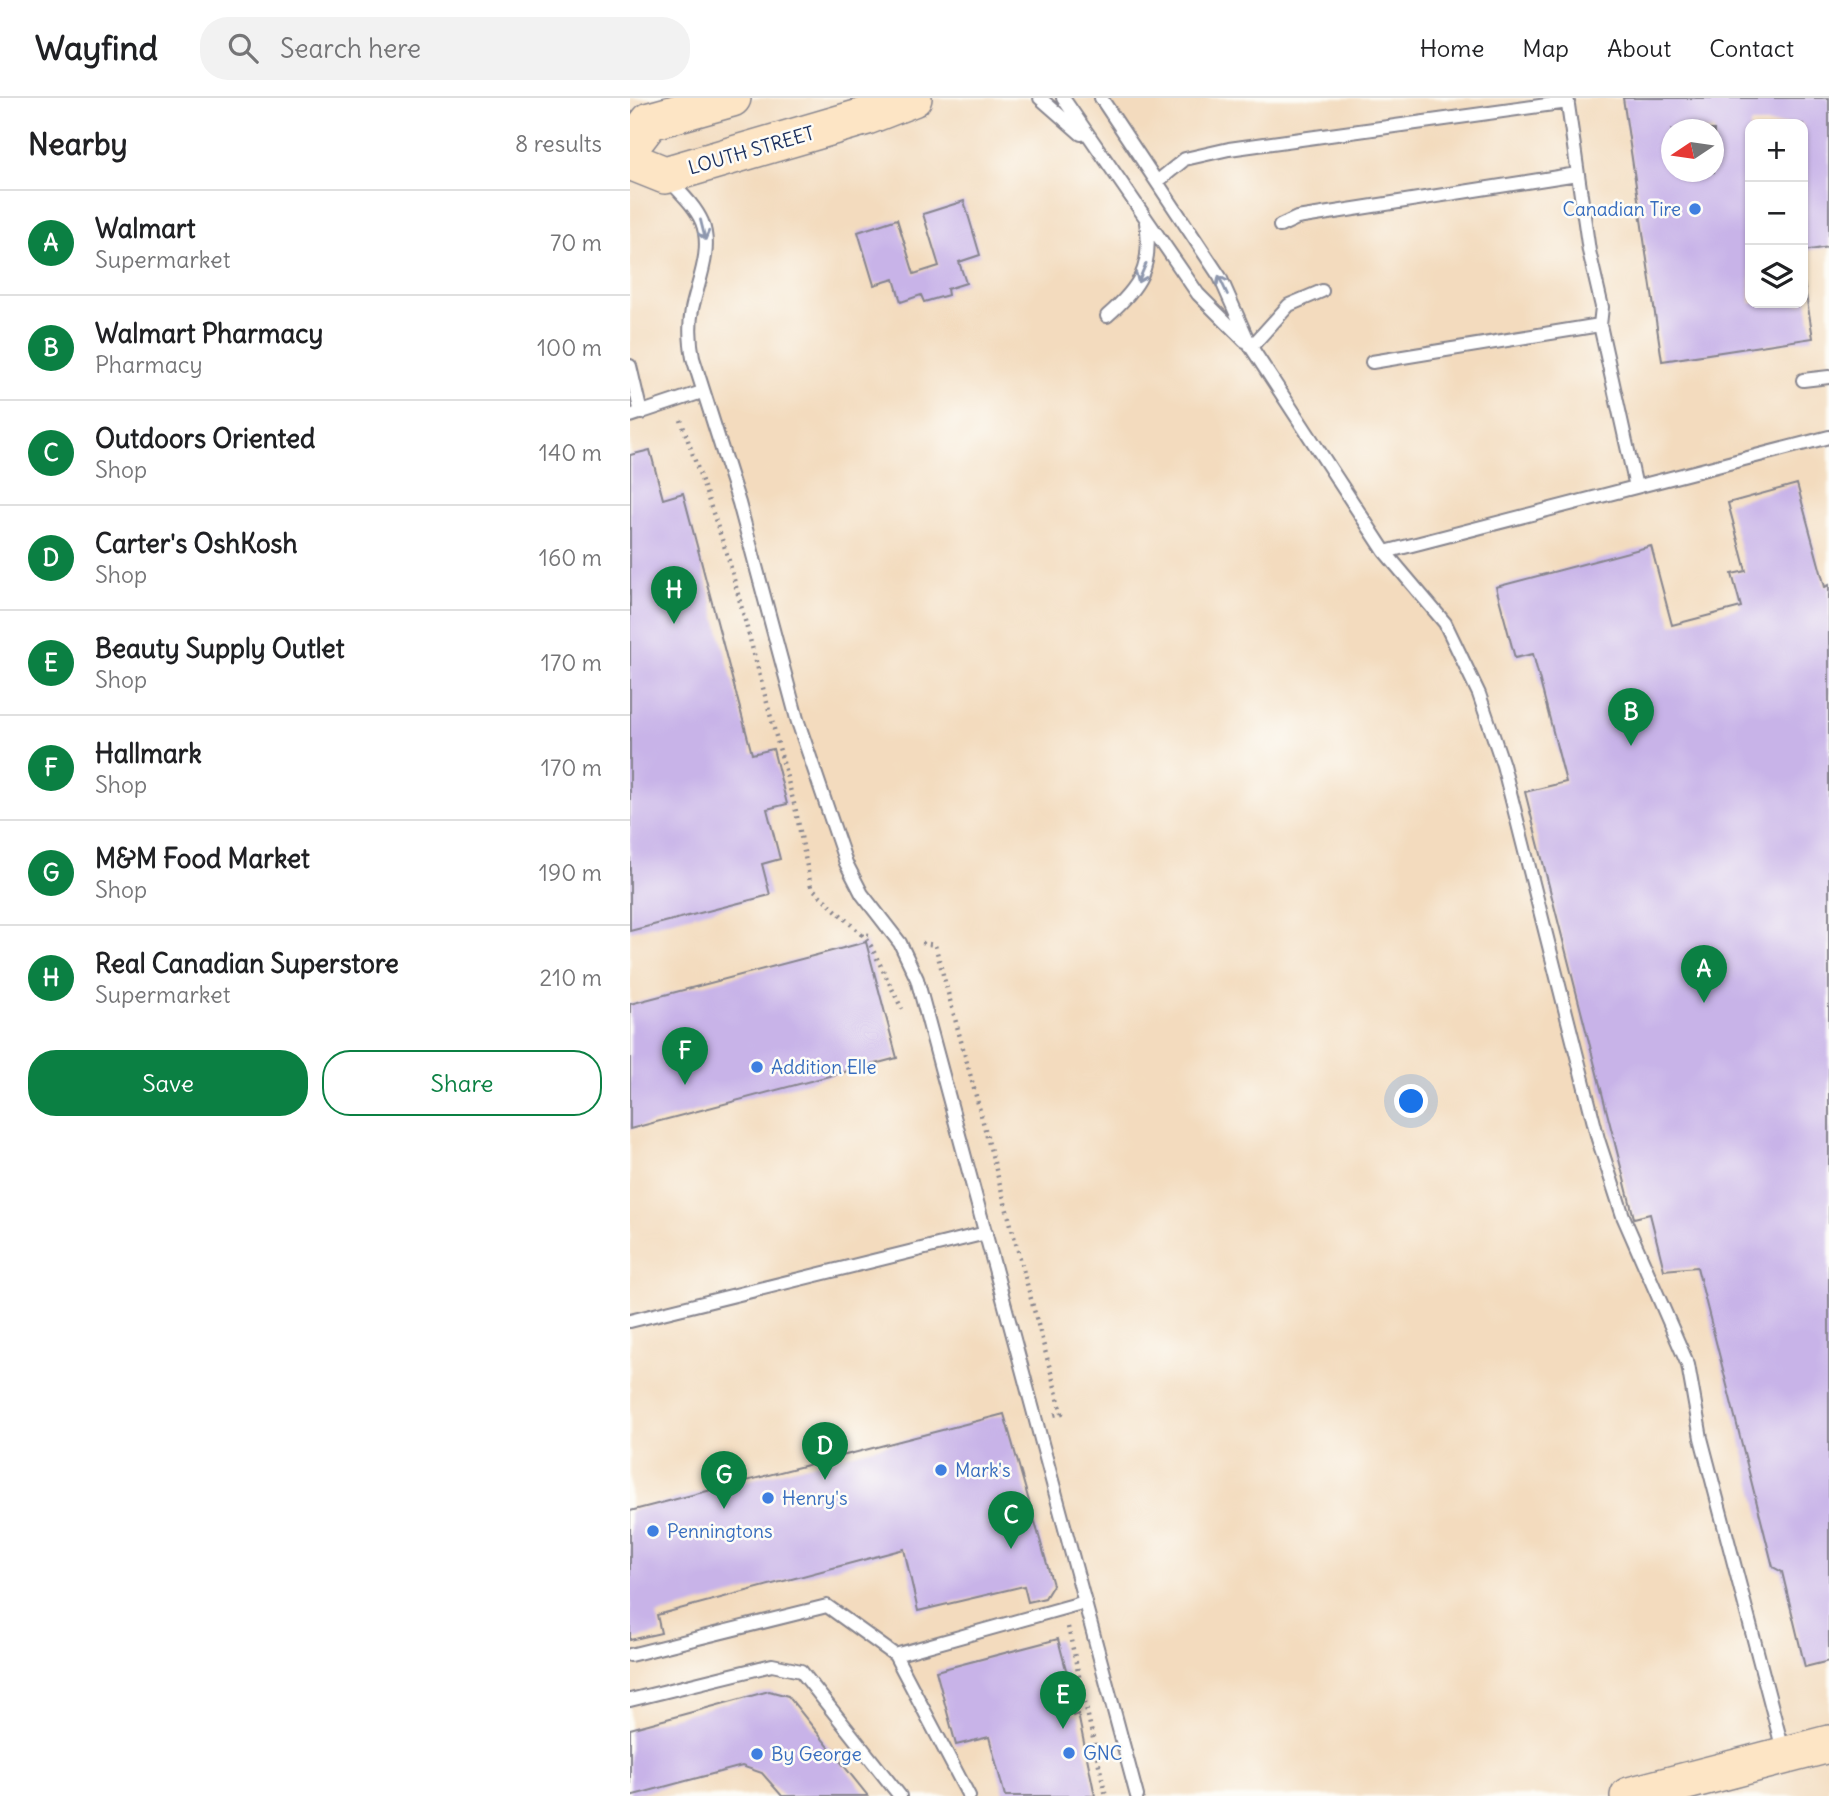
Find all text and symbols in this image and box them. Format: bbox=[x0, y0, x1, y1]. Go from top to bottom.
search box bbox=[200, 17, 690, 80]
text: Wayfind bbox=[35, 27, 158, 69]
icon: search bbox=[224, 29, 262, 67]
text: Search here bbox=[280, 32, 421, 65]
text: Home bbox=[1420, 33, 1484, 63]
text: Map bbox=[1522, 33, 1569, 63]
text: About bbox=[1607, 33, 1671, 63]
text: Contact bbox=[1709, 33, 1794, 63]
north arrow bbox=[1661, 119, 1724, 182]
map controls bbox=[1745, 119, 1808, 308]
button: + bbox=[1745, 119, 1808, 182]
street label: LOUTH STREET bbox=[685, 121, 817, 179]
text: Nearby bbox=[28, 125, 128, 163]
text: 8 results bbox=[515, 129, 602, 158]
button: − bbox=[1745, 182, 1808, 245]
place label: Canadian Tire bbox=[1563, 197, 1681, 221]
marker: Canadian Tire bbox=[1687, 201, 1703, 217]
text: Walmart bbox=[95, 212, 195, 245]
one-way arrow bbox=[697, 218, 710, 241]
text: A bbox=[44, 228, 58, 257]
text: 70 m bbox=[550, 228, 602, 257]
text: Supermarket bbox=[95, 245, 231, 274]
button: layers bbox=[1745, 245, 1808, 308]
one-way arrow bbox=[1135, 262, 1148, 283]
one-way arrow bbox=[1216, 275, 1229, 296]
text: Walmart Pharmacy bbox=[95, 317, 323, 350]
text: B bbox=[43, 333, 59, 362]
text: 100 m bbox=[537, 333, 602, 362]
text: Pharmacy bbox=[95, 350, 203, 379]
text: Outdoors Oriented bbox=[95, 422, 315, 455]
text: C bbox=[43, 438, 59, 467]
text: 140 m bbox=[539, 438, 602, 467]
text: Shop bbox=[95, 455, 147, 484]
text: Carter's OshKosh bbox=[95, 527, 297, 560]
text: D bbox=[43, 543, 59, 572]
text: 160 m bbox=[539, 543, 602, 572]
text: Shop bbox=[95, 560, 147, 589]
pin: H bbox=[651, 566, 697, 624]
text: Beauty Supply Outlet bbox=[95, 632, 344, 665]
text: E bbox=[44, 648, 58, 677]
text: 170 m bbox=[541, 648, 602, 677]
text: Shop bbox=[95, 665, 147, 694]
pin: B bbox=[1608, 688, 1654, 746]
text: Hallmark bbox=[95, 737, 202, 770]
text: F bbox=[44, 753, 58, 782]
text: 170 m bbox=[541, 753, 602, 782]
text: Shop bbox=[95, 770, 147, 799]
text: M&M Food Market bbox=[95, 842, 310, 875]
text: G bbox=[43, 858, 59, 887]
text: 190 m bbox=[539, 858, 602, 887]
text: Shop bbox=[95, 875, 147, 904]
pin: A bbox=[1681, 945, 1727, 1003]
text: Real Canadian Superstore bbox=[95, 947, 399, 980]
text: H bbox=[43, 963, 59, 992]
text: 210 m bbox=[539, 963, 602, 992]
text: Supermarket bbox=[95, 980, 231, 1009]
pin: F bbox=[662, 1027, 708, 1085]
button: Save bbox=[28, 1050, 308, 1116]
button: Share bbox=[322, 1050, 602, 1116]
place label: Addition Elle bbox=[771, 1055, 877, 1079]
marker: Addition Elle bbox=[749, 1059, 765, 1075]
your location bbox=[1394, 1084, 1428, 1118]
pin: D bbox=[802, 1422, 848, 1480]
pin: G bbox=[701, 1451, 747, 1509]
place label: Mark's bbox=[955, 1458, 1011, 1482]
marker: Mark's bbox=[933, 1462, 949, 1478]
place label: Henry's bbox=[782, 1486, 848, 1510]
marker: Henry's bbox=[760, 1490, 776, 1506]
pin: C bbox=[988, 1491, 1034, 1549]
place label: Penningtons bbox=[667, 1519, 773, 1543]
marker: Penningtons bbox=[645, 1523, 661, 1539]
pin: E bbox=[1040, 1671, 1086, 1729]
place label: GNC bbox=[1083, 1741, 1122, 1765]
place label: By George bbox=[771, 1742, 862, 1766]
marker: GNC bbox=[1061, 1745, 1077, 1761]
marker: By George bbox=[749, 1746, 765, 1762]

